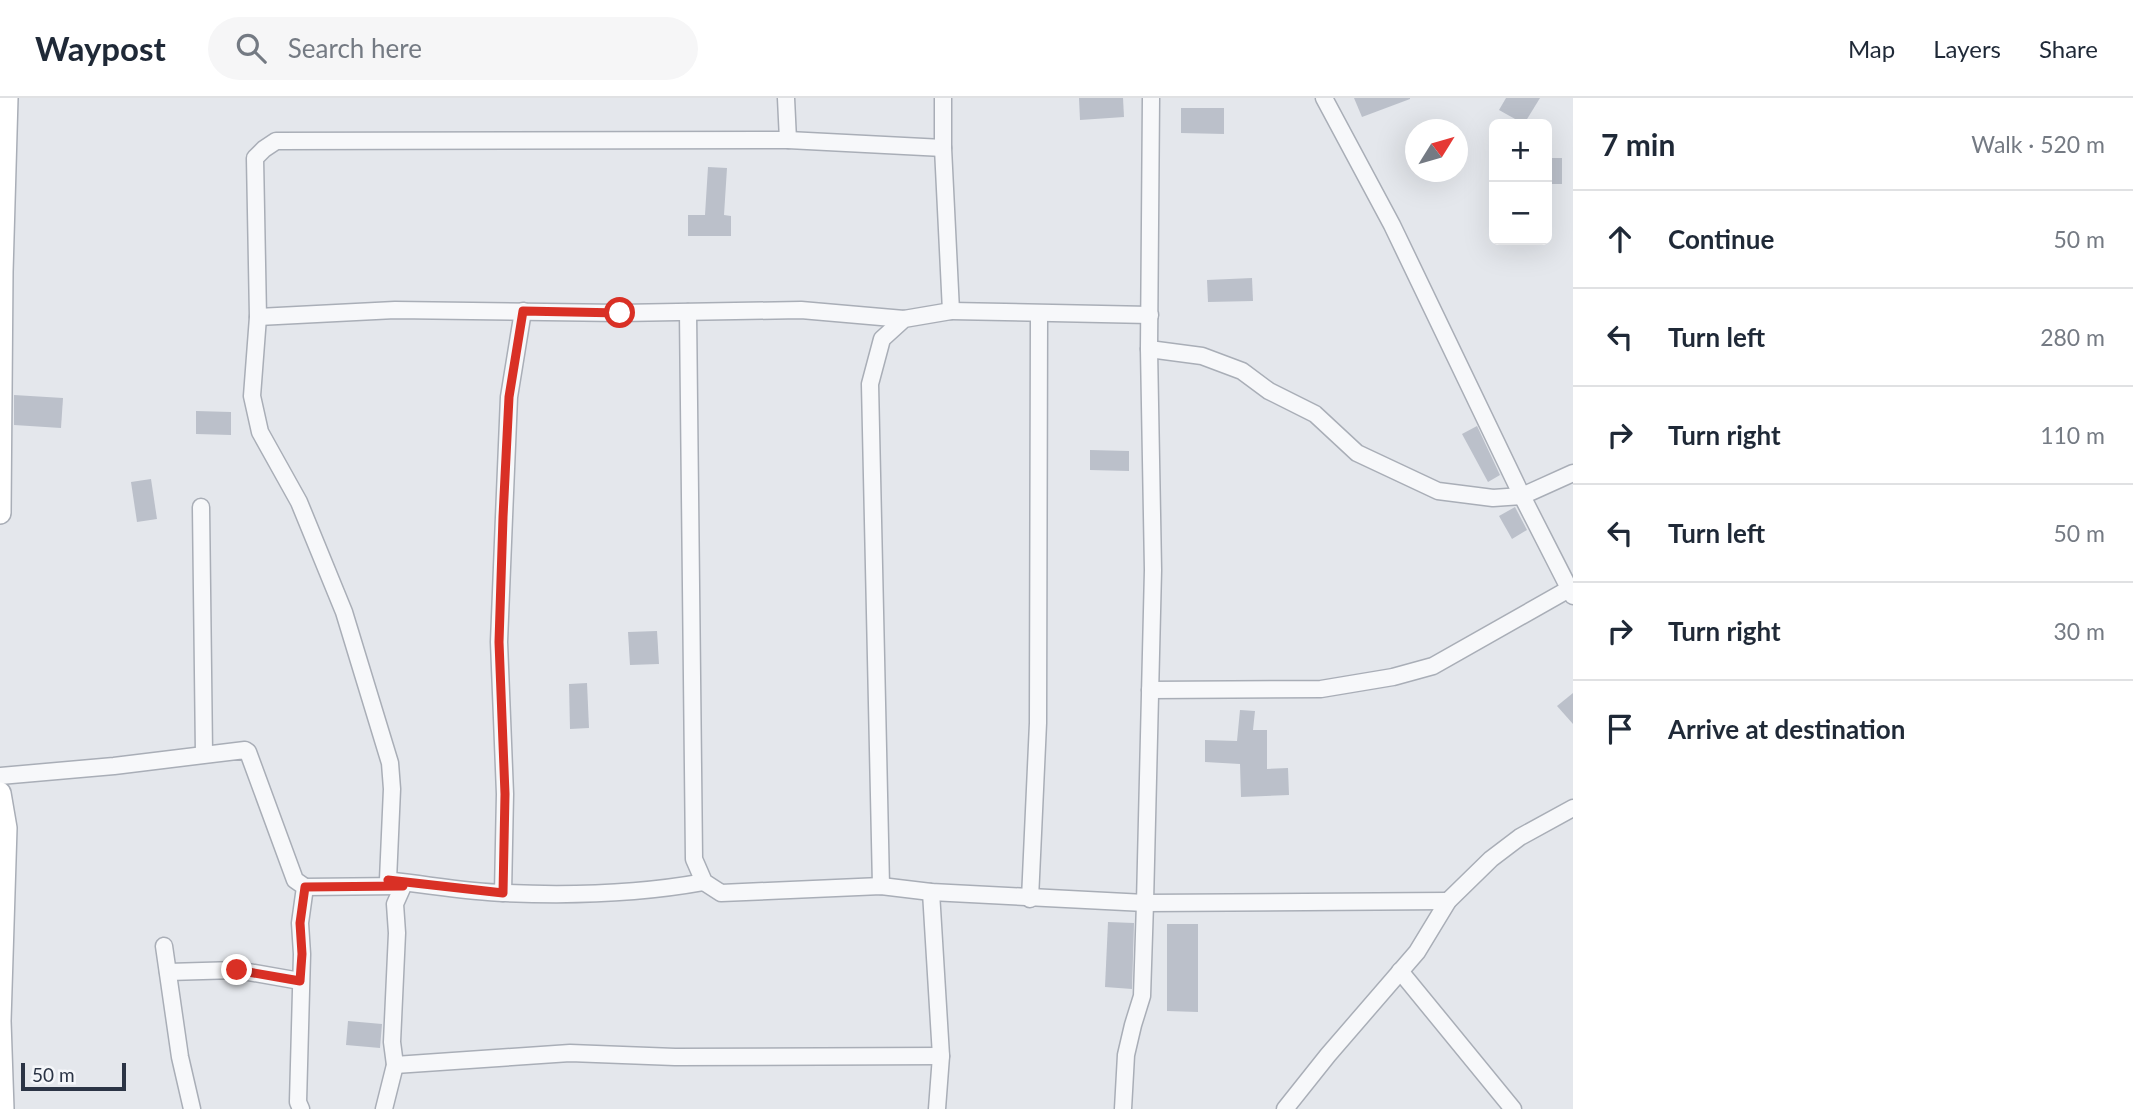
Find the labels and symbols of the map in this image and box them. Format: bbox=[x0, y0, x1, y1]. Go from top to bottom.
north arrow bbox=[1405, 119, 1468, 182]
route start bbox=[604, 297, 635, 328]
route end bbox=[221, 954, 252, 985]
scale bar bbox=[21, 1060, 126, 1092]

